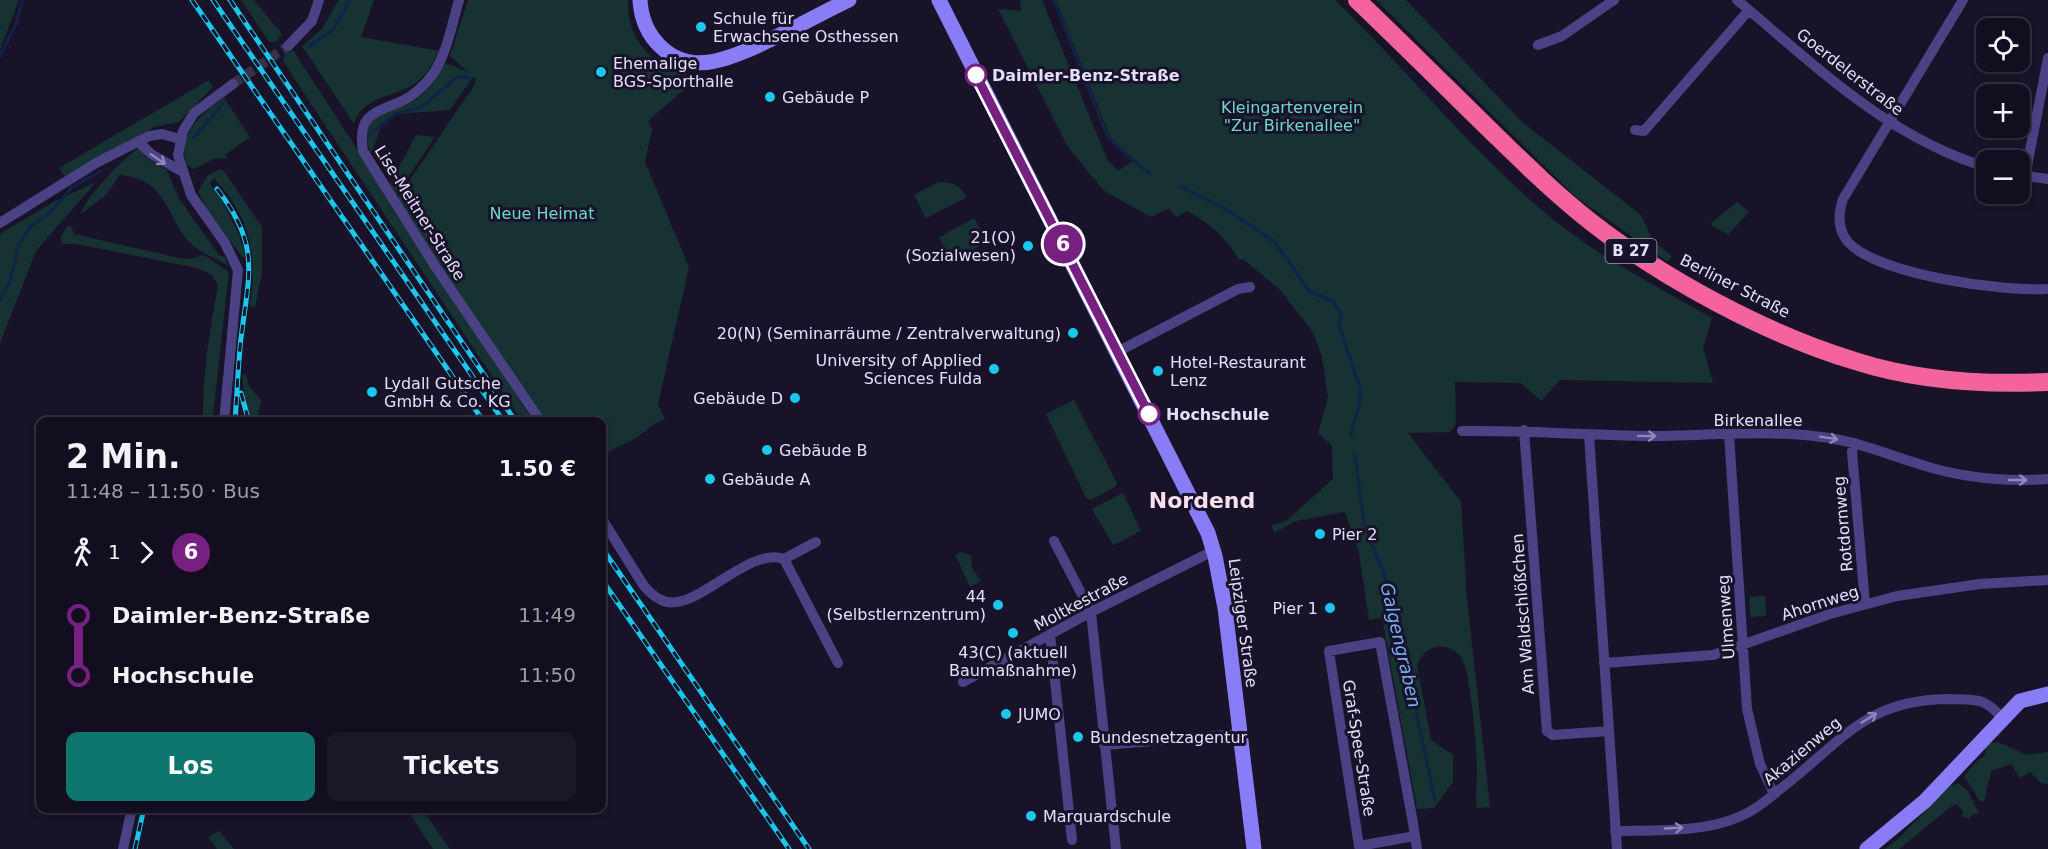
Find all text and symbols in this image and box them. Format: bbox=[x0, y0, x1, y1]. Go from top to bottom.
place label: Schule für Erwachsene Osthessen bbox=[713, 9, 899, 46]
map controls bbox=[1976, 18, 2030, 204]
button: locate bbox=[1976, 18, 2030, 72]
marker: Schule für Erwachsene Osthessen bbox=[694, 20, 708, 34]
street label: Goerdelerstraße bbox=[1793, 24, 1907, 120]
place label: Ehemalige BGS-Sporthalle bbox=[613, 54, 734, 91]
marker: Daimler-Benz-Straße bbox=[965, 64, 987, 86]
marker: Ehemalige BGS-Sporthalle bbox=[594, 65, 608, 79]
place label: Daimler-Benz-Straße bbox=[992, 66, 1180, 85]
button: + bbox=[1976, 84, 2030, 138]
place label: Gebäude P bbox=[782, 88, 869, 107]
marker: Gebäude P bbox=[763, 90, 777, 104]
park label: Kleingartenverein "Zur Birkenallee" bbox=[1221, 98, 1363, 135]
street label: Lise-Meitner-Straße bbox=[371, 142, 469, 284]
button: − bbox=[1976, 150, 2030, 204]
one-way arrow bbox=[150, 153, 166, 165]
park label: Neue Heimat bbox=[490, 204, 594, 223]
line badge: 6 bbox=[1044, 224, 1082, 264]
place label: 21(O) (Sozialwesen) bbox=[905, 228, 1016, 265]
text: 6 bbox=[1056, 232, 1070, 256]
marker: 21(O) (Sozialwesen) bbox=[1021, 239, 1035, 253]
road number: B 27 bbox=[1606, 239, 1656, 263]
street label: Berliner Straße bbox=[1677, 250, 1793, 322]
place label: 20(N) (Seminarräume / Zentralverwaltung) bbox=[717, 324, 1061, 343]
marker: 20(N) (Seminarräume / Zentralverwaltung) bbox=[1066, 326, 1080, 340]
place label: University of Applied Sciences Fulda bbox=[816, 351, 982, 388]
place label: Hotel-Restaurant Lenz bbox=[1170, 353, 1306, 390]
marker: University of Applied Sciences Fulda bbox=[987, 362, 1001, 376]
marker: Hotel-Restaurant Lenz bbox=[1151, 364, 1165, 378]
place label: Lydall Gutsche GmbH & Co. KG bbox=[384, 374, 511, 411]
marker: Lydall Gutsche GmbH & Co. KG bbox=[365, 385, 379, 399]
place label: Gebäude D bbox=[693, 389, 783, 408]
marker: Gebäude D bbox=[788, 391, 802, 405]
marker: Hochschule bbox=[1138, 403, 1160, 425]
place label: Hochschule bbox=[1166, 405, 1270, 424]
street label: Birkenallee bbox=[1713, 411, 1803, 430]
one-way arrow bbox=[1637, 430, 1657, 441]
one-way arrow bbox=[1819, 433, 1838, 444]
text: 2 Min. bbox=[66, 437, 181, 476]
place label: Gebäude B bbox=[779, 441, 867, 460]
marker: Gebäude B bbox=[760, 443, 774, 457]
text: 1.50 € bbox=[499, 456, 576, 481]
place label: Gebäude A bbox=[722, 470, 810, 489]
marker: Gebäude A bbox=[703, 472, 717, 486]
one-way arrow bbox=[2008, 474, 2028, 486]
street label: Rotdornweg bbox=[1829, 475, 1857, 573]
text: 11:48 – 11:50 · Bus bbox=[66, 479, 260, 503]
district label: Nordend bbox=[1149, 488, 1255, 513]
place label: Pier 2 bbox=[1332, 525, 1377, 544]
marker: Pier 2 bbox=[1313, 527, 1327, 541]
street label: Am Waldschlößchen bbox=[1508, 533, 1538, 695]
icon: walk bbox=[66, 536, 99, 569]
icon: forward bbox=[130, 536, 163, 569]
text: 1 bbox=[108, 540, 121, 564]
text: 6 bbox=[184, 540, 198, 564]
street label: Leipziger Straße bbox=[1225, 557, 1261, 689]
street label: Moltkestraße bbox=[1031, 569, 1131, 635]
street label: Ulmenweg bbox=[1714, 574, 1738, 660]
water label: Galgengraben bbox=[1376, 580, 1426, 710]
street label: Ahornweg bbox=[1779, 582, 1861, 624]
place label: 44 (Selbstlernzentrum) bbox=[827, 587, 986, 624]
marker: 44 (Selbstlernzentrum) bbox=[991, 598, 1005, 612]
place label: Pier 1 bbox=[1273, 599, 1318, 618]
marker: Pier 1 bbox=[1323, 601, 1337, 615]
text: Daimler-Benz-Straße bbox=[112, 603, 370, 628]
text: 11:49 bbox=[518, 603, 576, 627]
marker: 43(C) (aktuell Baumaßnahme) bbox=[1006, 626, 1020, 640]
place label: 43(C) (aktuell Baumaßnahme) bbox=[949, 643, 1077, 680]
text: Hochschule bbox=[112, 663, 254, 688]
text: 11:50 bbox=[518, 663, 576, 687]
street label: Graf-Spee-Straße bbox=[1339, 678, 1379, 818]
place label: JUMO bbox=[1017, 705, 1061, 724]
marker: JUMO bbox=[999, 707, 1013, 721]
one-way arrow bbox=[1860, 711, 1877, 723]
street label: Akazienweg bbox=[1759, 713, 1845, 789]
place label: Bundesnetzagentur bbox=[1090, 728, 1248, 747]
marker: Bundesnetzagentur bbox=[1071, 730, 1085, 744]
button: Los bbox=[66, 732, 315, 801]
button: Tickets bbox=[327, 732, 576, 801]
place label: Marquardschule bbox=[1043, 807, 1171, 826]
marker: Marquardschule bbox=[1024, 809, 1038, 823]
one-way arrow bbox=[1663, 822, 1683, 833]

